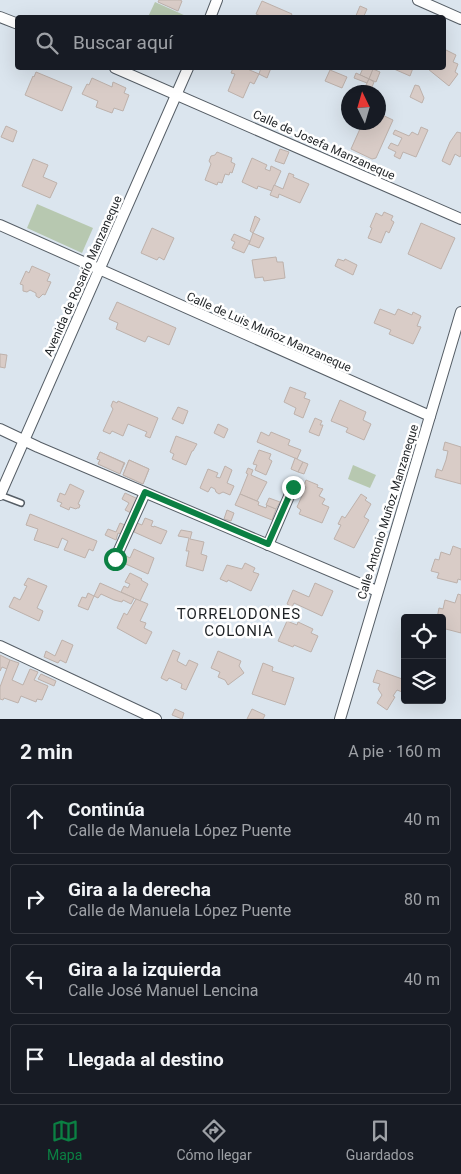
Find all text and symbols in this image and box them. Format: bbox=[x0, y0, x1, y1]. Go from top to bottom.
search box bbox=[15, 15, 446, 70]
icon: search bbox=[33, 29, 61, 57]
text: Buscar aquí bbox=[73, 31, 173, 54]
north arrow bbox=[341, 85, 386, 130]
street label: Calle de Josefa Manzaneque bbox=[251, 107, 397, 183]
street label: Avenida de Rosario Manzaneque bbox=[41, 194, 125, 358]
street label: Calle de Luis Muñoz Manzaneque bbox=[184, 289, 354, 375]
street label: Calle Antonio Muñoz Manzaneque bbox=[355, 423, 421, 601]
route end bbox=[282, 476, 305, 499]
route start bbox=[104, 548, 127, 571]
district label: TORRELODONES COLONIA bbox=[177, 605, 301, 640]
map controls bbox=[401, 614, 446, 704]
button: locate bbox=[401, 614, 446, 659]
button: layers bbox=[401, 659, 446, 704]
text: 2 min bbox=[20, 740, 73, 764]
text: A pie · 160 m bbox=[348, 742, 441, 761]
text: Continúa bbox=[68, 798, 145, 821]
icon: ahead bbox=[21, 805, 49, 833]
text: 40 m bbox=[404, 810, 440, 829]
text: Calle de Manuela López Puente bbox=[68, 821, 291, 840]
text: Gira a la derecha bbox=[68, 878, 211, 901]
icon: right bbox=[21, 885, 49, 913]
text: 80 m bbox=[404, 890, 440, 909]
text: Calle de Manuela López Puente bbox=[68, 901, 291, 920]
text: Gira a la izquierda bbox=[68, 958, 221, 981]
icon: left bbox=[21, 965, 49, 993]
text: 40 m bbox=[404, 970, 440, 989]
text: Calle José Manuel Lencina bbox=[68, 981, 258, 1000]
icon: arrive bbox=[21, 1045, 49, 1073]
text: Llegada al destino bbox=[68, 1048, 224, 1071]
tab: Mapa bbox=[47, 1117, 82, 1163]
tab: Cómo llegar bbox=[176, 1117, 252, 1163]
tab: Guardados bbox=[346, 1117, 414, 1163]

